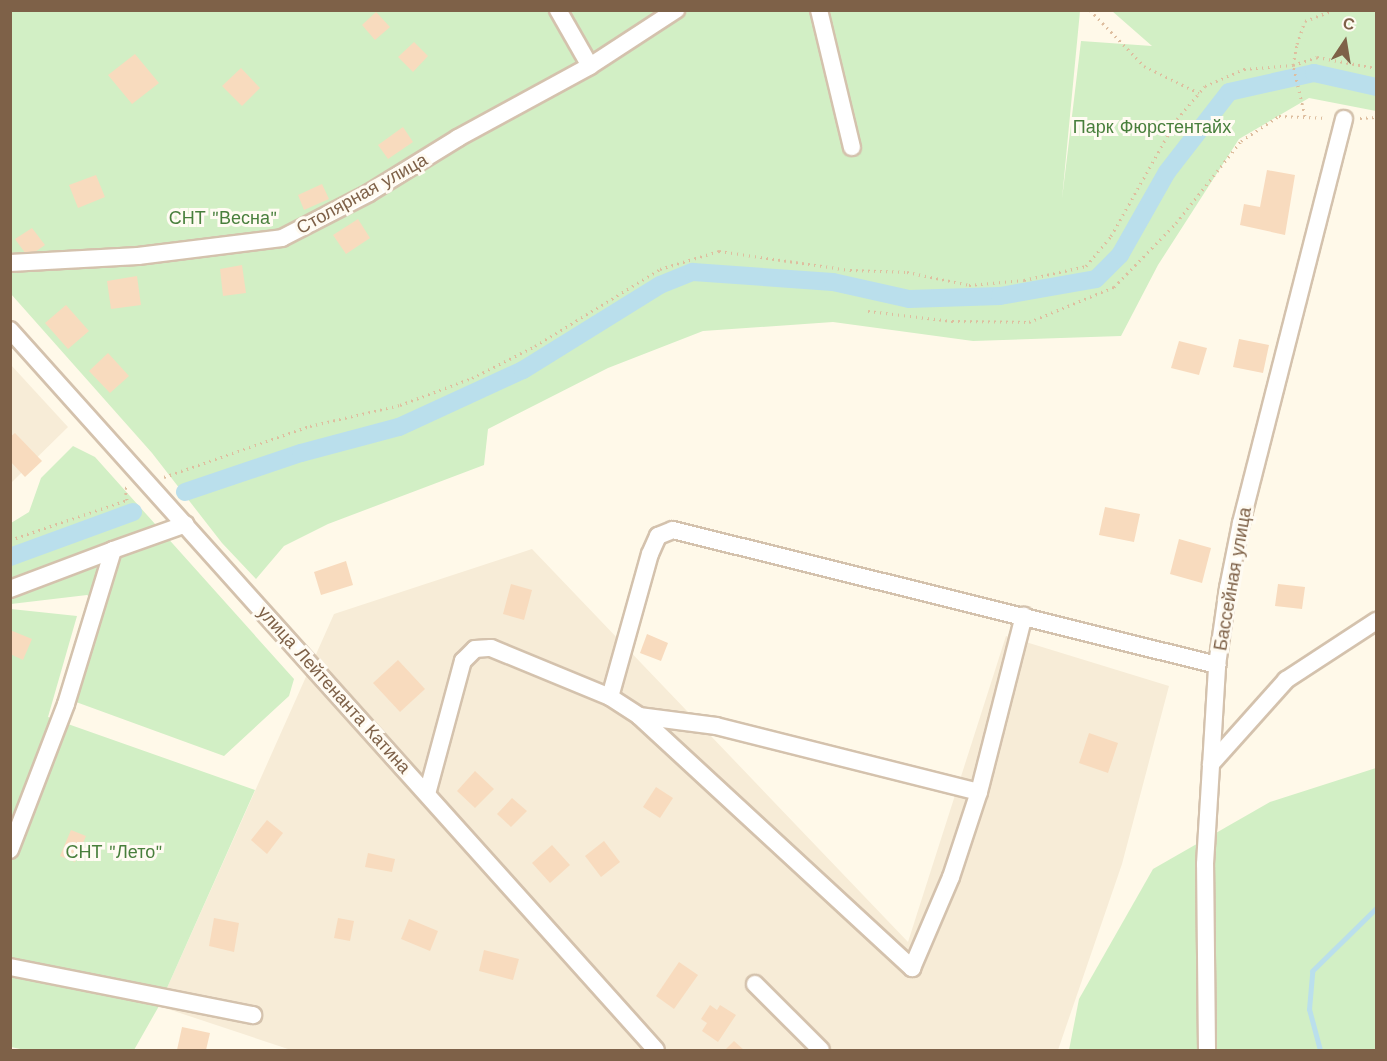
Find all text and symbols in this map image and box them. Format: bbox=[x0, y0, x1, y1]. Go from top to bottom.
north arrow bbox=[1315, 12, 1375, 72]
text: С bbox=[1341, 13, 1356, 34]
park label: Парк Фюрстентайх bbox=[1073, 116, 1231, 138]
street label: Столярная улица bbox=[293, 149, 431, 239]
park label: СНТ "Весна" bbox=[169, 207, 277, 229]
street label: Бассейная улица bbox=[1210, 506, 1256, 652]
street label: улица Лейтенанта Катина bbox=[253, 602, 415, 778]
park label: СНТ "Лето" bbox=[66, 841, 162, 863]

